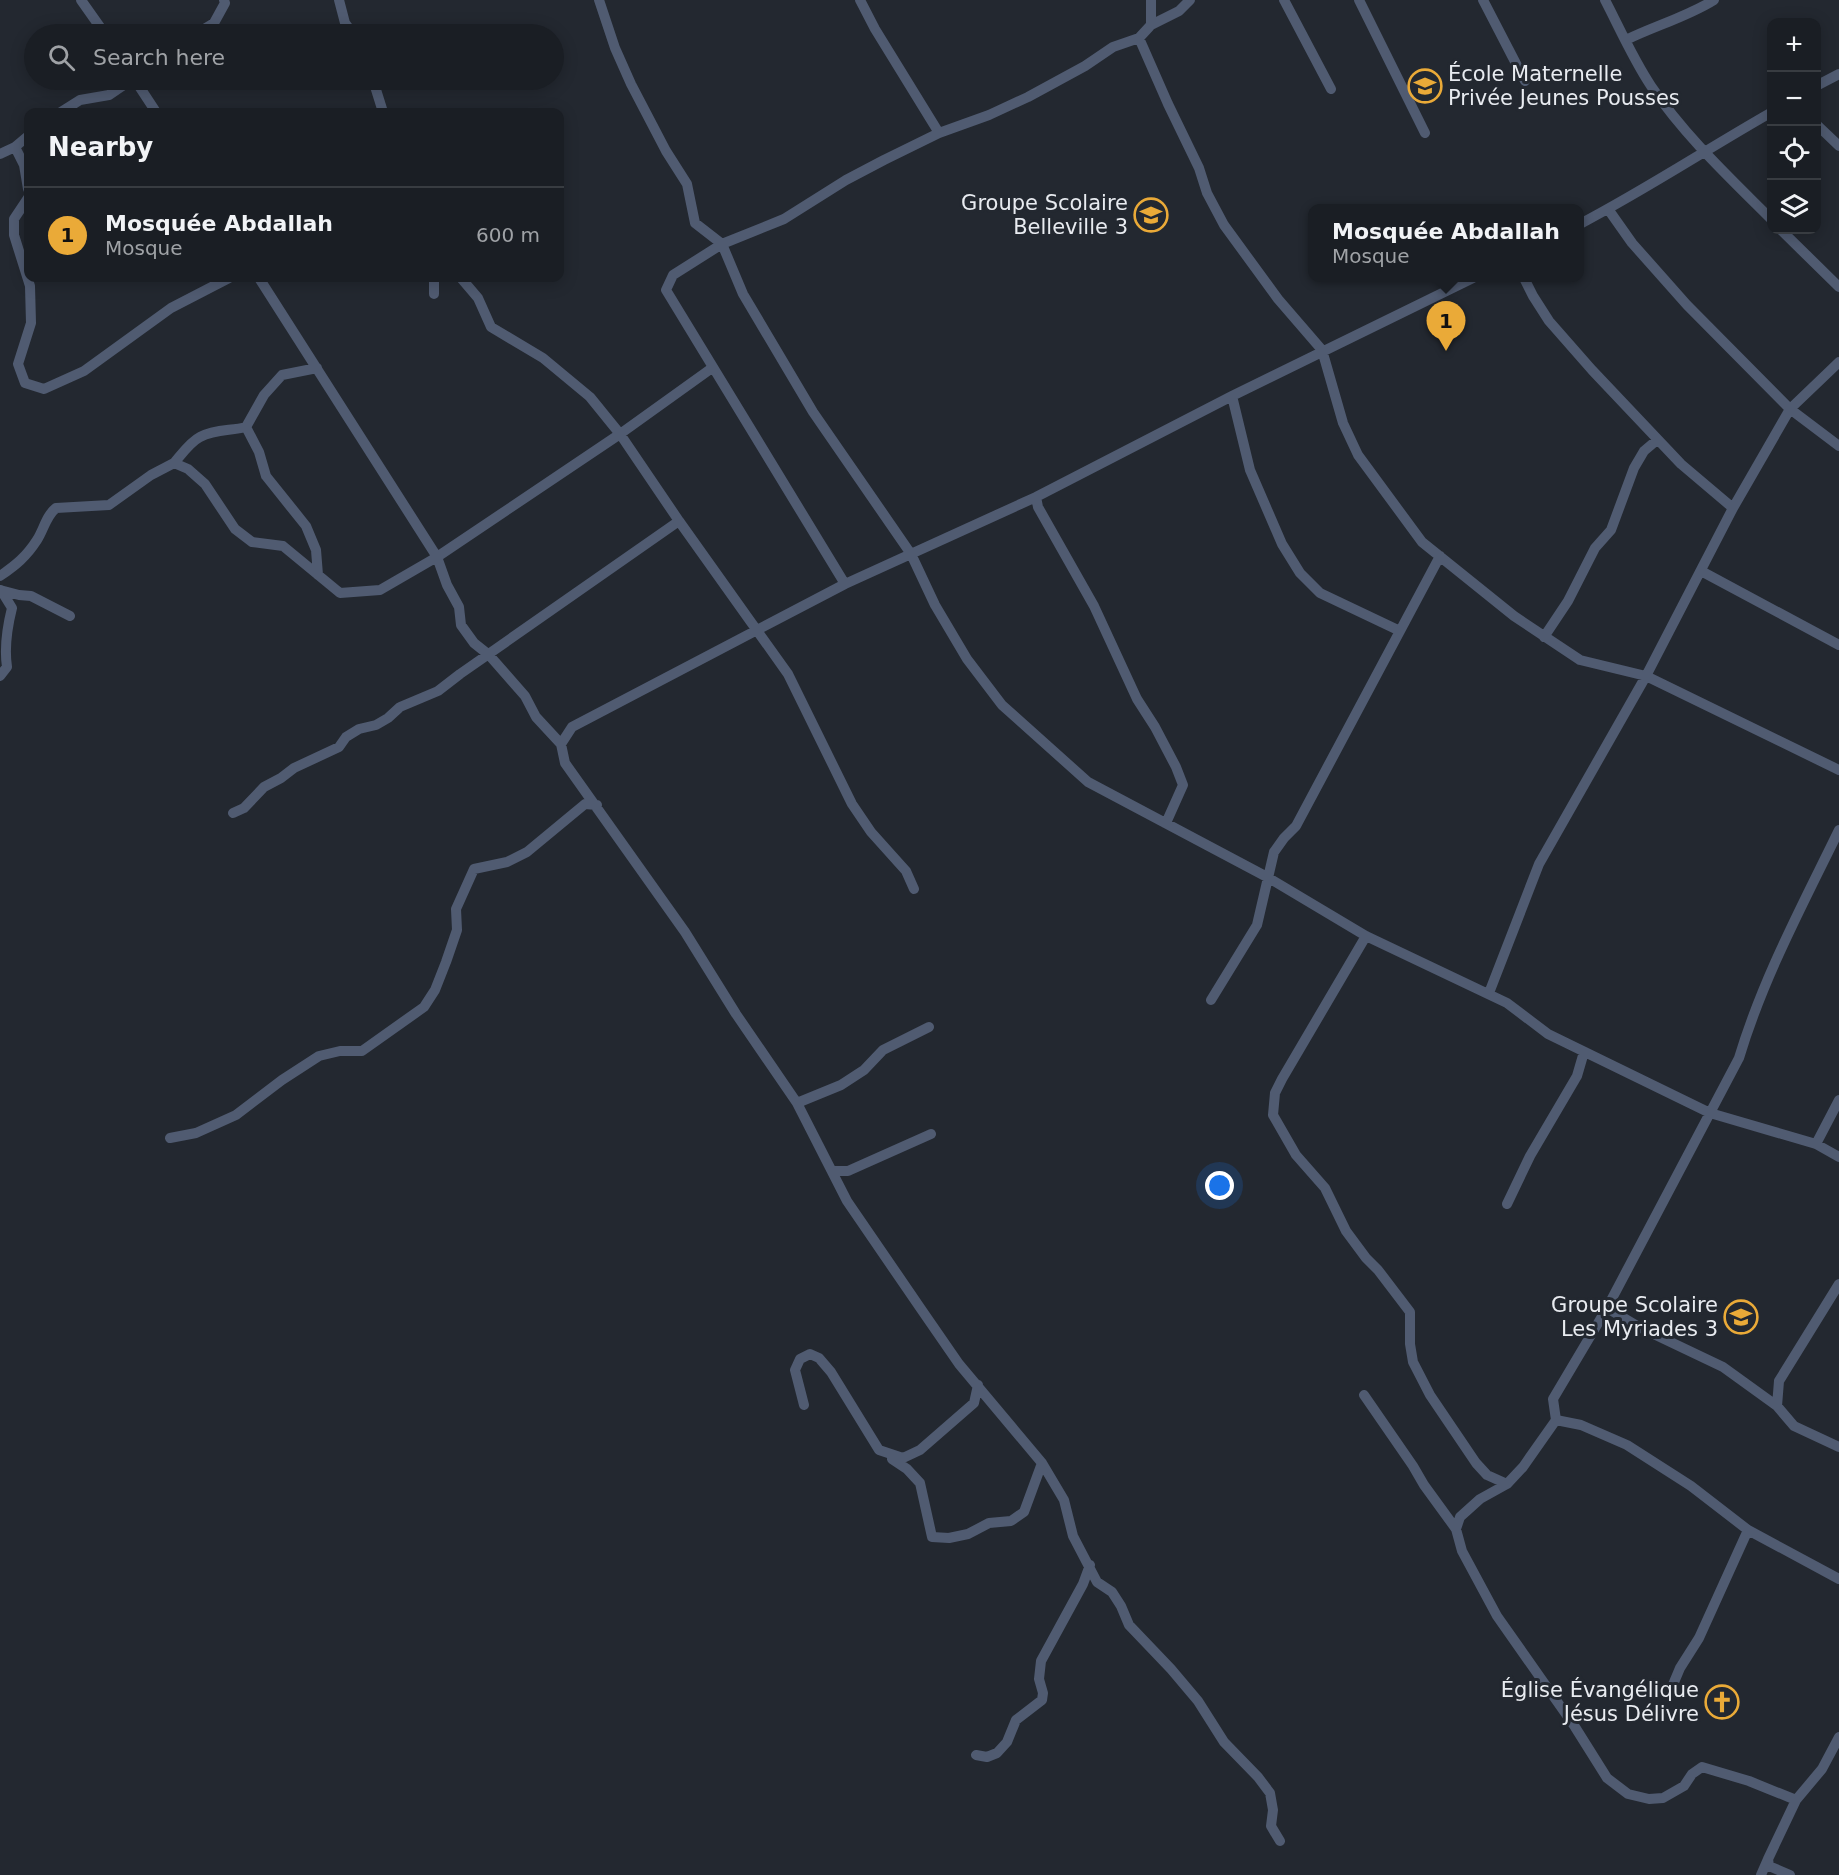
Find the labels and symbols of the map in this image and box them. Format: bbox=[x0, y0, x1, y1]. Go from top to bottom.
place label: École Maternelle Privée Jeunes Pousses bbox=[1448, 61, 1680, 110]
school or university icon: École Maternelle Privée Jeunes Pousses bbox=[1407, 68, 1443, 104]
place label: Groupe Scolaire Belleville 3 bbox=[961, 191, 1128, 239]
school or university icon: Groupe Scolaire Belleville 3 bbox=[1133, 197, 1169, 233]
pin: 1 bbox=[1426, 302, 1466, 351]
your location bbox=[1205, 1171, 1234, 1200]
place label: Groupe Scolaire Les Myriades 3 bbox=[1551, 1293, 1718, 1341]
school or university icon: Groupe Scolaire Les Myriades 3 bbox=[1723, 1299, 1759, 1335]
place label: Église Évangélique Jésus Délivre bbox=[1501, 1677, 1699, 1726]
church icon: Église Évangélique Jésus Délivre bbox=[1704, 1684, 1740, 1720]

